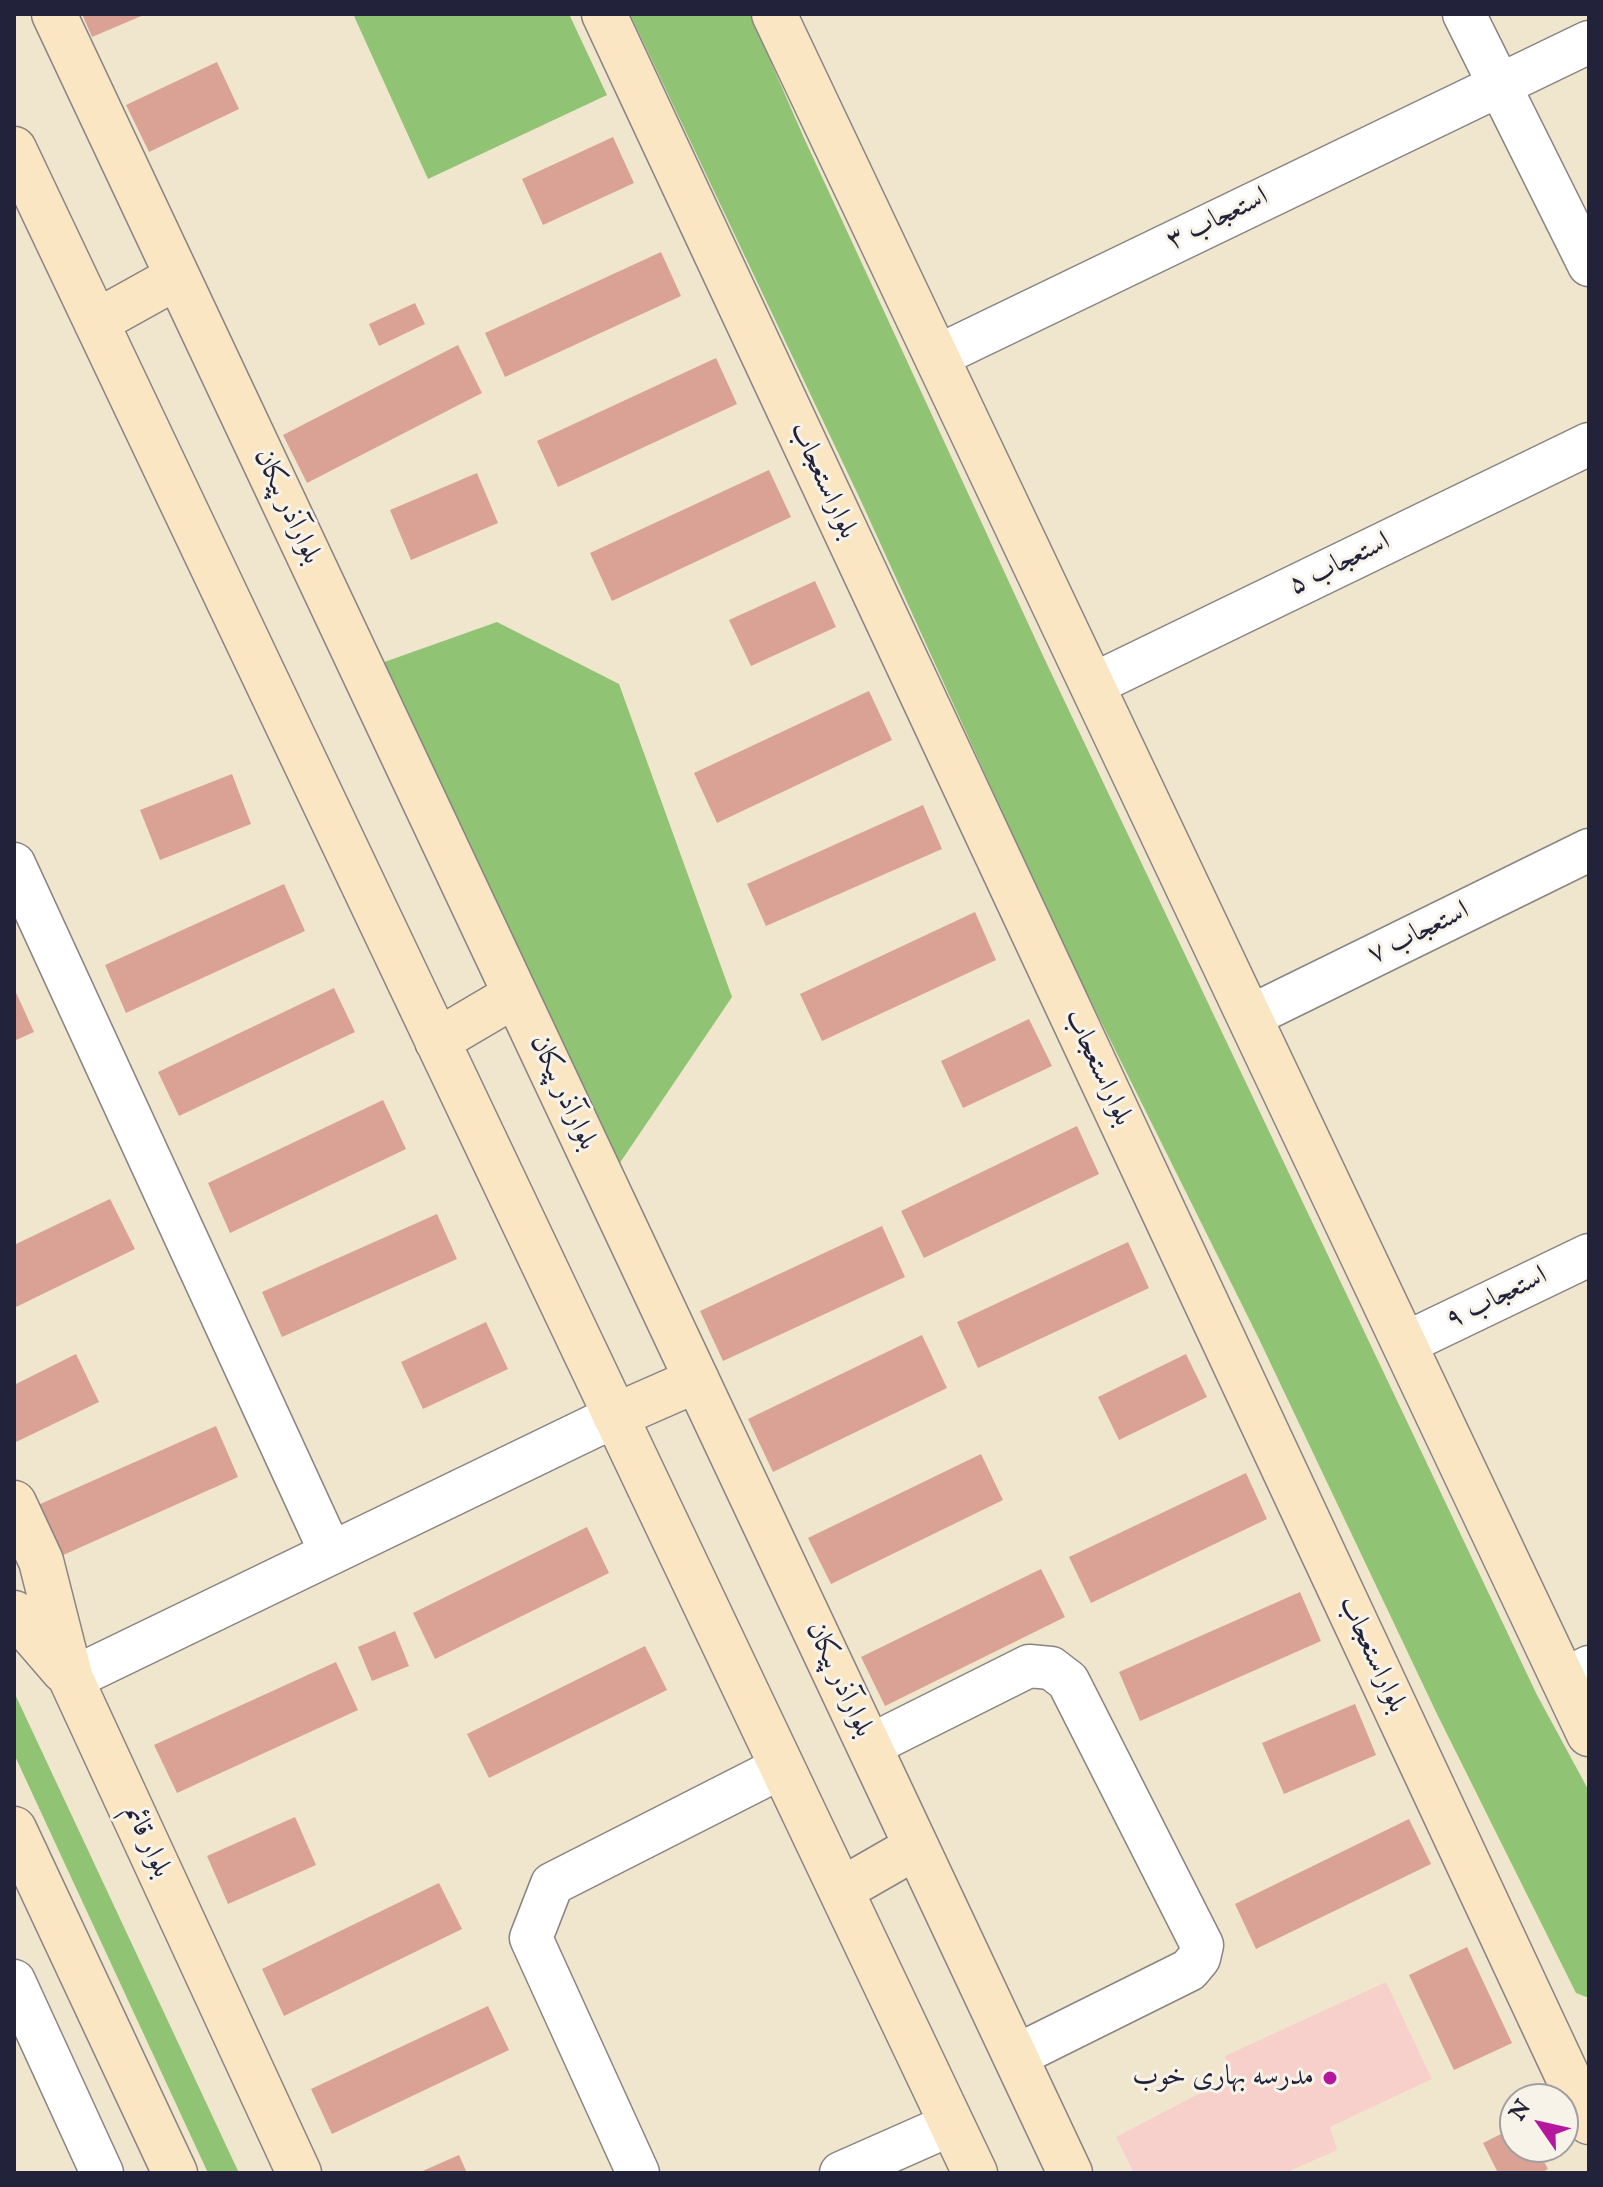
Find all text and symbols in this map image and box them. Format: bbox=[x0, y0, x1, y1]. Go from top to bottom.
street label: استعجاب ۳ bbox=[1162, 181, 1274, 259]
street label: بلواراستعجاب bbox=[780, 417, 864, 545]
street label: بلوارآذر پیکان bbox=[245, 444, 327, 570]
street label: استعجاب ۵ bbox=[1284, 526, 1396, 604]
street label: استعجاب ۷ bbox=[1363, 895, 1475, 973]
street label: بلواراستعجاب bbox=[1055, 1004, 1139, 1132]
street label: بلوارآذر پیکان bbox=[521, 1030, 603, 1156]
street label: استعجاب ۹ bbox=[1441, 1260, 1553, 1338]
street label: بلواراستعجاب bbox=[1329, 1591, 1413, 1719]
street label: بلوارآذر پیکان bbox=[797, 1617, 879, 1743]
street label: بلوار قائم bbox=[115, 1800, 177, 1884]
place label: مدرسه بهاری خوب bbox=[1132, 2061, 1314, 2095]
marker: مدرسه بهاری خوب bbox=[1321, 2069, 1339, 2087]
north arrow bbox=[1499, 2083, 1579, 2163]
text: N bbox=[1504, 2095, 1538, 2126]

